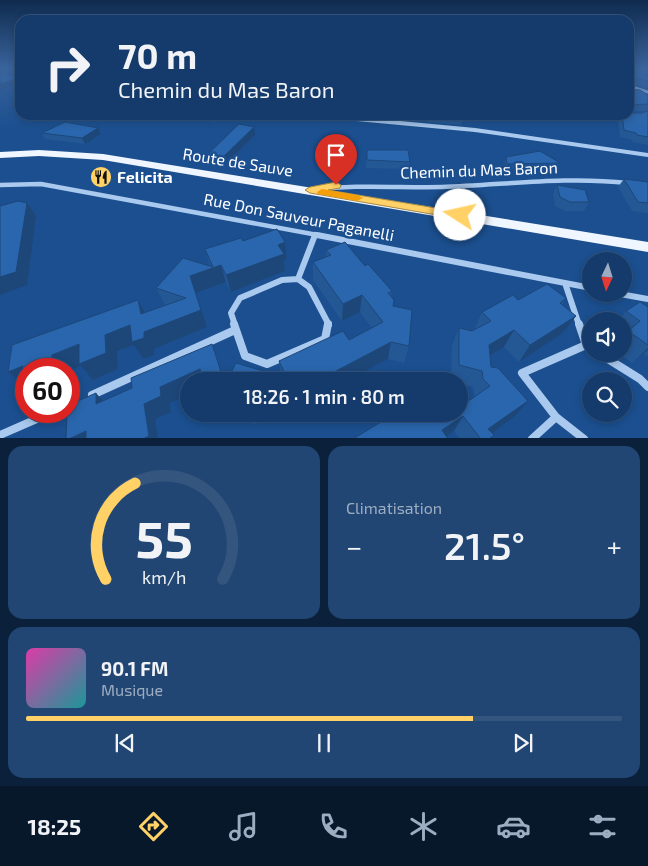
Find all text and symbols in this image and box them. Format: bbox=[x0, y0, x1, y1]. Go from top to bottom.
text: 70 m bbox=[118, 34, 197, 76]
icon: right bbox=[35, 35, 100, 100]
text: Chemin du Mas Baron bbox=[118, 76, 335, 102]
pin bbox=[315, 134, 357, 185]
icon: arrive bbox=[322, 141, 350, 169]
street label: Route de Sauve bbox=[182, 143, 295, 180]
street label: Chemin du Mas Baron bbox=[400, 157, 558, 182]
restaurant icon: Felicita bbox=[89, 165, 113, 189]
place label: Felicita bbox=[117, 167, 173, 186]
position arrow bbox=[433, 188, 485, 240]
street label: Rue Don Sauveur Paganelli bbox=[202, 189, 396, 244]
north arrow bbox=[582, 252, 632, 302]
map controls bbox=[582, 252, 632, 422]
button: sound bbox=[582, 312, 632, 362]
speed limit sign: 60 bbox=[15, 358, 80, 423]
button: search bbox=[582, 372, 632, 422]
text: 18:26 · 1 min · 80 m bbox=[243, 385, 405, 408]
text: Climatisation bbox=[346, 498, 442, 517]
text: 55 bbox=[135, 506, 193, 568]
text: 21.5° bbox=[444, 522, 525, 568]
text: − bbox=[346, 529, 362, 563]
text: + bbox=[607, 529, 622, 563]
text: km/h bbox=[142, 566, 186, 588]
text: 90.1 FM bbox=[101, 657, 168, 680]
text: Musique bbox=[101, 680, 163, 699]
icon: previous bbox=[111, 729, 139, 757]
icon: pause bbox=[310, 729, 338, 757]
icon: next bbox=[509, 729, 537, 757]
icon: directions bbox=[136, 809, 171, 844]
icon: music bbox=[226, 809, 261, 844]
icon: phone bbox=[316, 809, 351, 844]
icon: climate bbox=[406, 809, 441, 844]
icon: car bbox=[496, 809, 531, 844]
icon: filters bbox=[585, 809, 620, 844]
text: 18:25 bbox=[27, 813, 81, 839]

